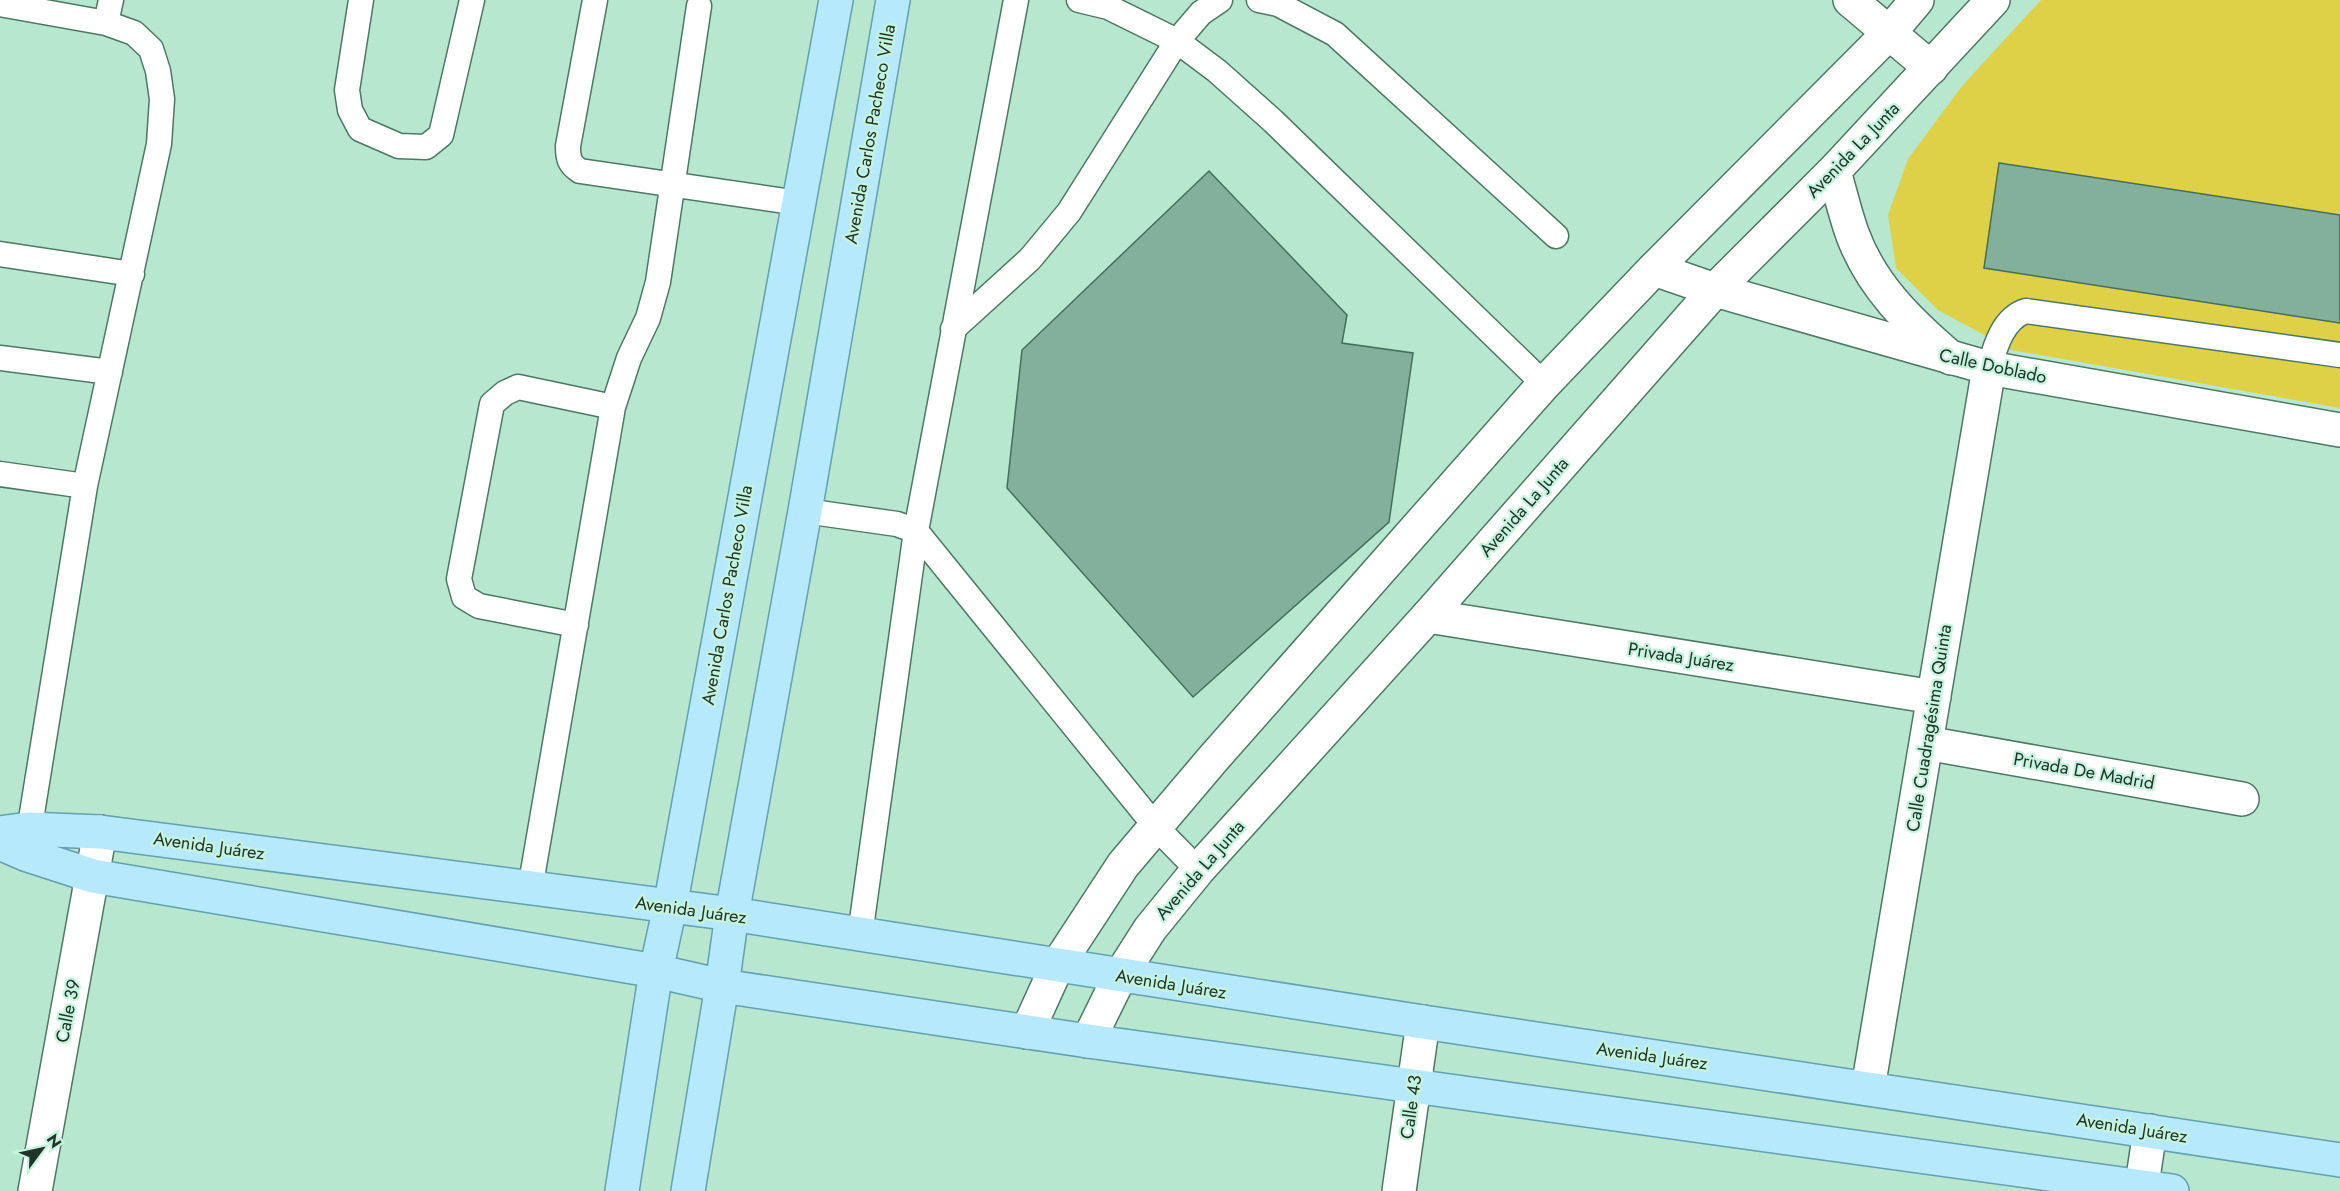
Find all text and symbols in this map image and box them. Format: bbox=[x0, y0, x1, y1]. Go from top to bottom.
street label: Avenida Carlos Pacheco Villa bbox=[838, 22, 902, 246]
street label: Avenida La Junta bbox=[1800, 96, 1906, 204]
street label: Calle Doblado bbox=[1937, 342, 2049, 390]
street label: Avenida La Junta bbox=[1473, 451, 1575, 563]
street label: Avenida Carlos Pacheco Villa bbox=[695, 483, 759, 707]
street label: Calle Cuadragésima Quinta bbox=[1900, 622, 1958, 834]
street label: Privada Juárez bbox=[1626, 636, 1737, 678]
street label: Privada De Madrid bbox=[2011, 746, 2157, 796]
street label: Avenida La Junta bbox=[1149, 814, 1251, 926]
street label: Avenida Juárez bbox=[152, 825, 267, 867]
street label: Avenida Juárez bbox=[634, 889, 749, 931]
street label: Avenida Juárez bbox=[1114, 962, 1229, 1006]
street label: Calle 39 bbox=[49, 977, 87, 1045]
street label: Avenida Juárez bbox=[1595, 1035, 1710, 1077]
street label: Calle 43 bbox=[1394, 1073, 1428, 1141]
street label: Avenida Juárez bbox=[2075, 1106, 2190, 1150]
north arrow bbox=[12, 1119, 72, 1179]
text: N bbox=[41, 1130, 67, 1153]

